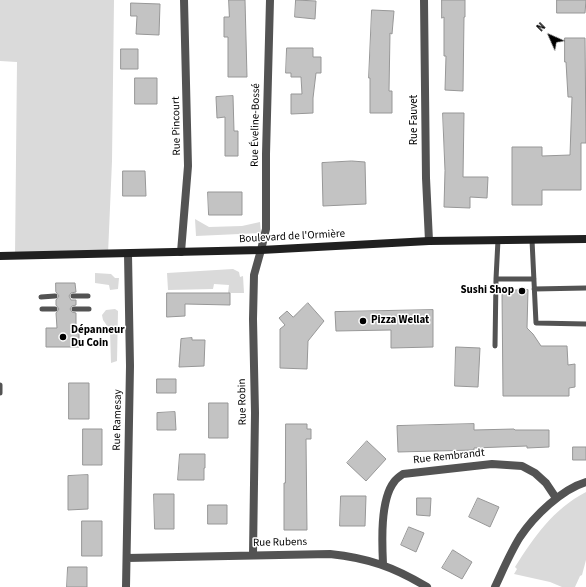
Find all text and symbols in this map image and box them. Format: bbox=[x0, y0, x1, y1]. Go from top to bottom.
north arrow bbox=[530, 16, 570, 56]
text: N bbox=[533, 19, 549, 35]
street label: Rue Éveline-Bossé bbox=[249, 83, 263, 167]
street label: Rue Fauvet bbox=[408, 95, 422, 145]
street label: Rue Pincourt bbox=[170, 96, 184, 156]
street label: Boulevard de l'Ormière bbox=[239, 228, 345, 246]
place label: Sushi Shop bbox=[460, 284, 514, 298]
marker: Sushi Shop bbox=[517, 286, 527, 296]
place label: Pizza Wellat bbox=[371, 314, 429, 328]
marker: Pizza Wellat bbox=[358, 316, 368, 326]
place label: Dépanneur Du Coin bbox=[71, 324, 125, 350]
marker: Dépanneur Du Coin bbox=[58, 332, 68, 342]
street label: Rue Robin bbox=[236, 378, 250, 426]
street label: Rue Ramesay bbox=[111, 389, 125, 451]
street label: Rue Rembrandt bbox=[413, 447, 485, 467]
street label: Rue Rubens bbox=[253, 536, 307, 550]

